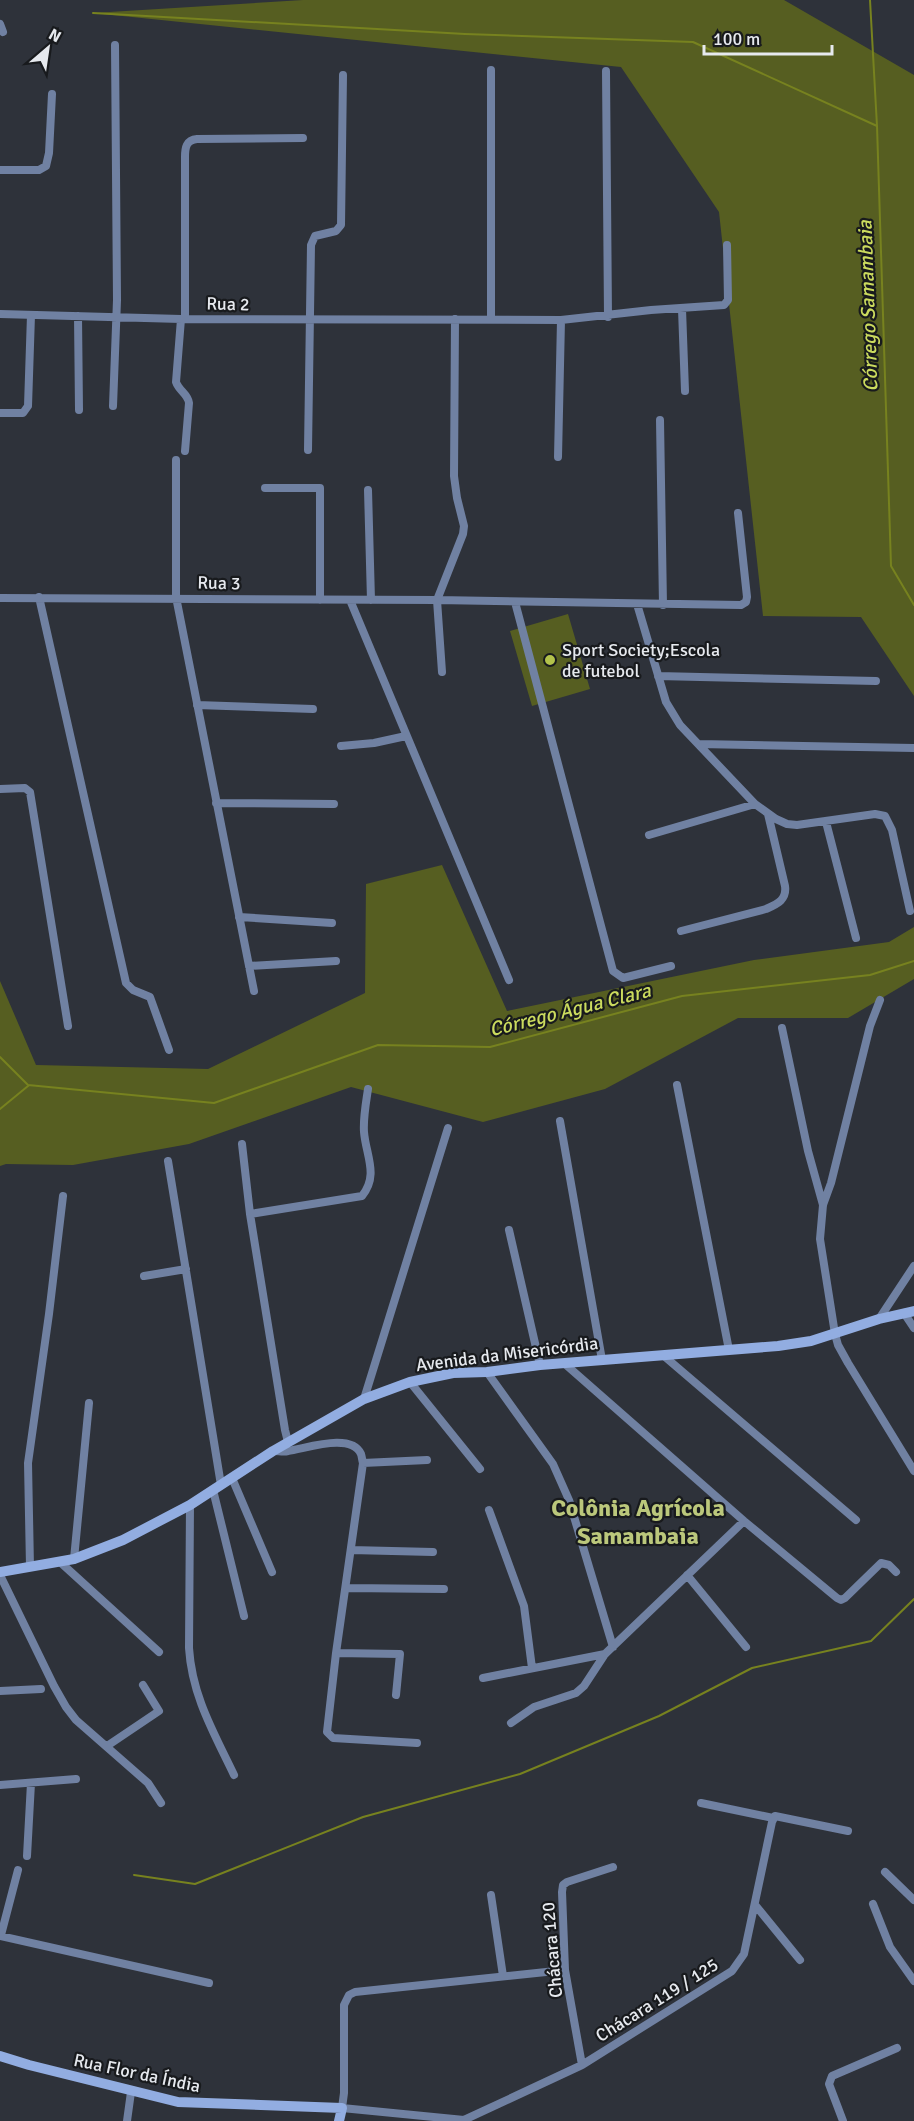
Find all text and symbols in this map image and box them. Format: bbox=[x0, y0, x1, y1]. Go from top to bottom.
north arrow bbox=[18, 18, 78, 78]
scale bar bbox=[704, 18, 832, 56]
text: N bbox=[45, 24, 65, 47]
text: 100 m bbox=[713, 28, 760, 50]
water label: Córrego Samambaia bbox=[852, 219, 883, 392]
street label: Rua 2 bbox=[206, 293, 250, 315]
street label: Rua 3 bbox=[197, 572, 241, 594]
place label: Sport Society;Escola de futebol bbox=[562, 639, 720, 682]
marker: Sport Society;Escola de futebol bbox=[543, 653, 557, 667]
water label: Córrego Água Clara bbox=[487, 978, 654, 1042]
street label: Avenida da Misericórdia bbox=[415, 1332, 599, 1376]
district label: Colônia Agrícola Samambaia bbox=[551, 1493, 725, 1551]
street label: Chácara 120 bbox=[537, 1901, 567, 1999]
street label: Chácara 119 / 125 bbox=[591, 1953, 723, 2047]
street label: Rua Flor da Índia bbox=[72, 2049, 202, 2097]

